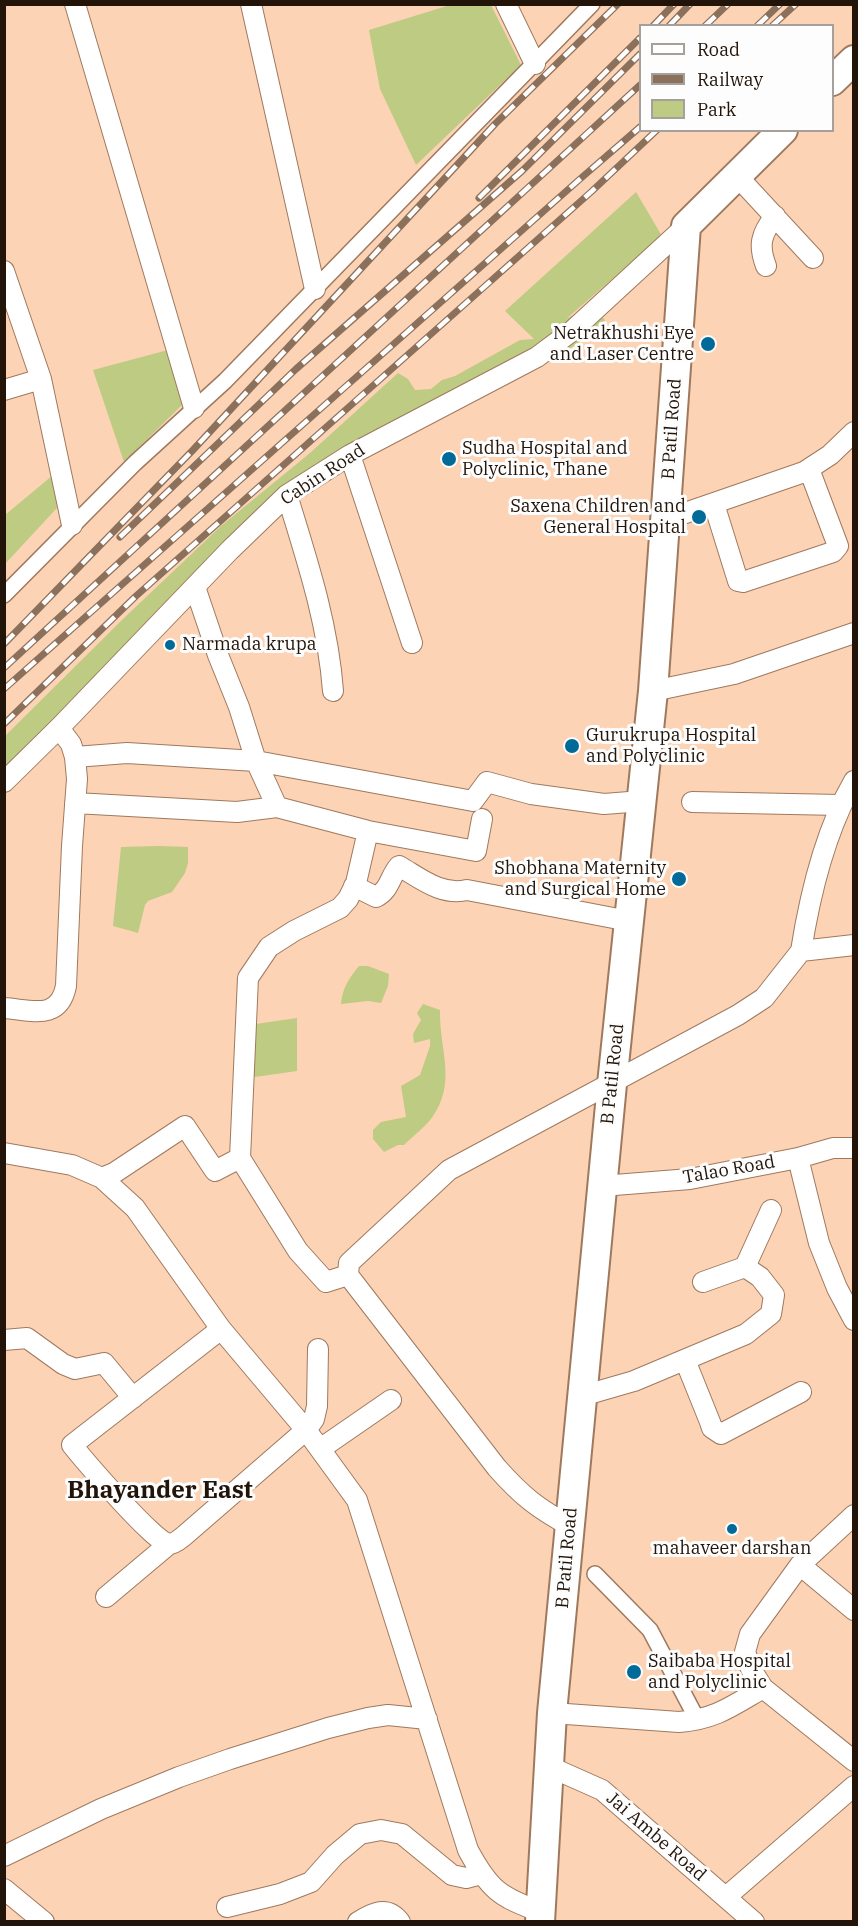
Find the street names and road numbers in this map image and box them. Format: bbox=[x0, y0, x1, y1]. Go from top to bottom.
street label: B Patil Road bbox=[658, 378, 686, 480]
street label: Cabin Road bbox=[277, 440, 369, 510]
street label: B Patil Road bbox=[597, 1022, 629, 1126]
street label: Talao Road bbox=[681, 1151, 777, 1189]
street label: B Patil Road bbox=[552, 1507, 582, 1609]
street label: Jai Ambe Road bbox=[602, 1788, 710, 1886]

